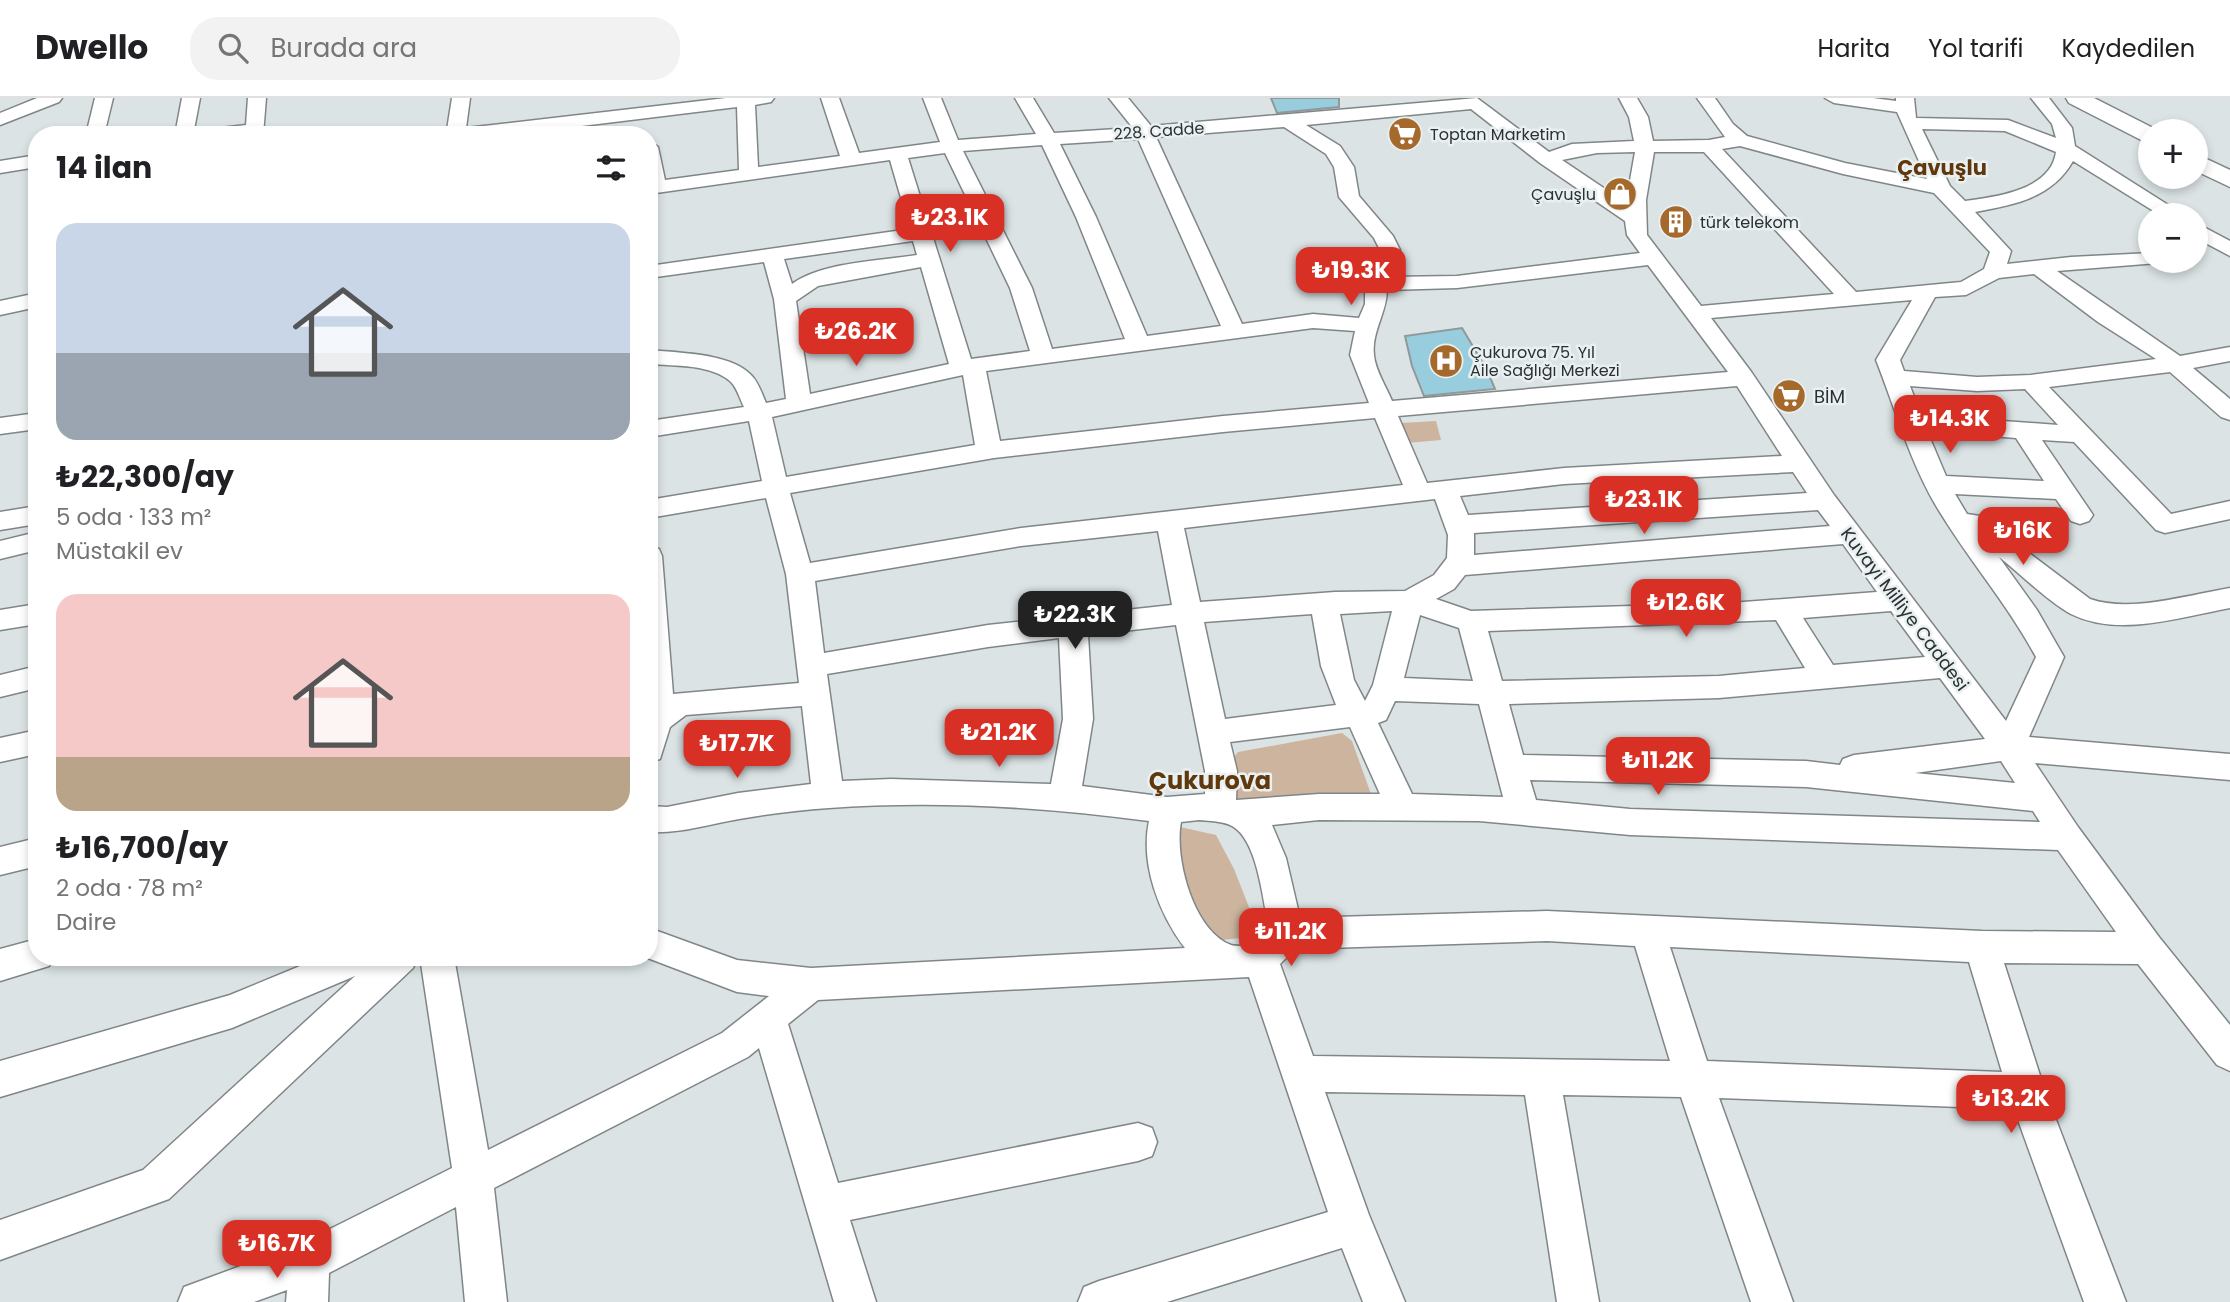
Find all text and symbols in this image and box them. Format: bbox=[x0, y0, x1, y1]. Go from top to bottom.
search box bbox=[190, 17, 680, 80]
text: Dwello bbox=[35, 24, 148, 71]
icon: search bbox=[214, 29, 252, 67]
text: Burada ara bbox=[270, 30, 417, 66]
text: Harita bbox=[1818, 32, 1890, 65]
text: Yol tarifi bbox=[1928, 32, 2024, 65]
text: Kaydedilen bbox=[2062, 32, 2195, 65]
supermarket icon: Toptan Marketim bbox=[1386, 115, 1424, 153]
street label: 228. Cadde bbox=[1113, 116, 1205, 146]
map controls bbox=[2138, 119, 2208, 273]
button: + bbox=[2138, 119, 2208, 189]
place label: Toptan Marketim bbox=[1430, 123, 1566, 146]
text: 14 ilan bbox=[56, 146, 152, 189]
icon: filters bbox=[592, 149, 630, 187]
district label: Çavuşlu bbox=[1897, 153, 1987, 182]
shop icon: Çavuşlu bbox=[1601, 175, 1639, 213]
place label: Çavuşlu bbox=[1531, 183, 1596, 206]
pin: ₺23.1K bbox=[893, 194, 1007, 254]
text: ₺23.1K bbox=[911, 201, 989, 233]
building icon: türk telekom bbox=[1657, 203, 1695, 241]
button: − bbox=[2138, 203, 2208, 273]
place label: türk telekom bbox=[1700, 211, 1799, 234]
pin: ₺19.3K bbox=[1294, 248, 1408, 307]
text: ₺19.3K bbox=[1312, 254, 1390, 286]
icon: home bbox=[280, 269, 406, 395]
pin: ₺26.2K bbox=[799, 308, 913, 368]
text: ₺26.2K bbox=[815, 315, 897, 347]
place label: Çukurova 75. Yıl Aile Sağlığı Merkezi bbox=[1470, 341, 1620, 382]
hospital icon: Çukurova 75. Yıl Aile Sağlığı Merkezi bbox=[1427, 342, 1465, 380]
supermarket icon: BİM bbox=[1770, 377, 1808, 415]
place label: BİM bbox=[1814, 384, 1845, 409]
pin: ₺14.3K bbox=[1893, 396, 2007, 455]
text: ₺14.3K bbox=[1910, 402, 1990, 434]
text: ₺22,300/ay bbox=[56, 455, 234, 498]
pin: ₺23.1K bbox=[1587, 476, 1701, 536]
text: ₺23.1K bbox=[1605, 483, 1683, 515]
text: 5 oda · 133 m² bbox=[56, 501, 211, 533]
pin: ₺16K bbox=[1982, 508, 2064, 567]
text: ₺16K bbox=[1994, 514, 2052, 546]
street label: Kuvayi Milliye Caddesi bbox=[1835, 522, 1975, 696]
text: Müstakil ev bbox=[56, 535, 183, 567]
pin: ₺12.6K bbox=[1629, 580, 1743, 639]
text: ₺12.6K bbox=[1647, 586, 1725, 618]
pin: ₺22.3K bbox=[1018, 592, 1132, 651]
text: ₺22.3K bbox=[1034, 598, 1116, 630]
icon: home bbox=[280, 640, 406, 766]
pin: ₺21.2K bbox=[942, 710, 1056, 769]
text: ₺21.2K bbox=[961, 716, 1037, 748]
pin: ₺17.7K bbox=[680, 720, 794, 780]
text: ₺17.7K bbox=[700, 727, 774, 759]
pin: ₺11.2K bbox=[1601, 738, 1715, 797]
text: ₺11.2K bbox=[1622, 744, 1694, 776]
district label: Çukurova bbox=[1149, 764, 1271, 797]
text: ₺16,700/ay bbox=[56, 826, 228, 869]
text: 2 oda · 78 m² bbox=[56, 872, 203, 904]
text: Daire bbox=[56, 906, 116, 938]
pin: ₺11.2K bbox=[1234, 908, 1348, 968]
text: ₺11.2K bbox=[1255, 915, 1327, 947]
pin: ₺13.2K bbox=[1954, 1076, 2068, 1135]
text: ₺13.2K bbox=[1972, 1082, 2050, 1114]
pin: ₺16.7K bbox=[220, 1220, 334, 1280]
text: ₺16.7K bbox=[238, 1227, 316, 1259]

